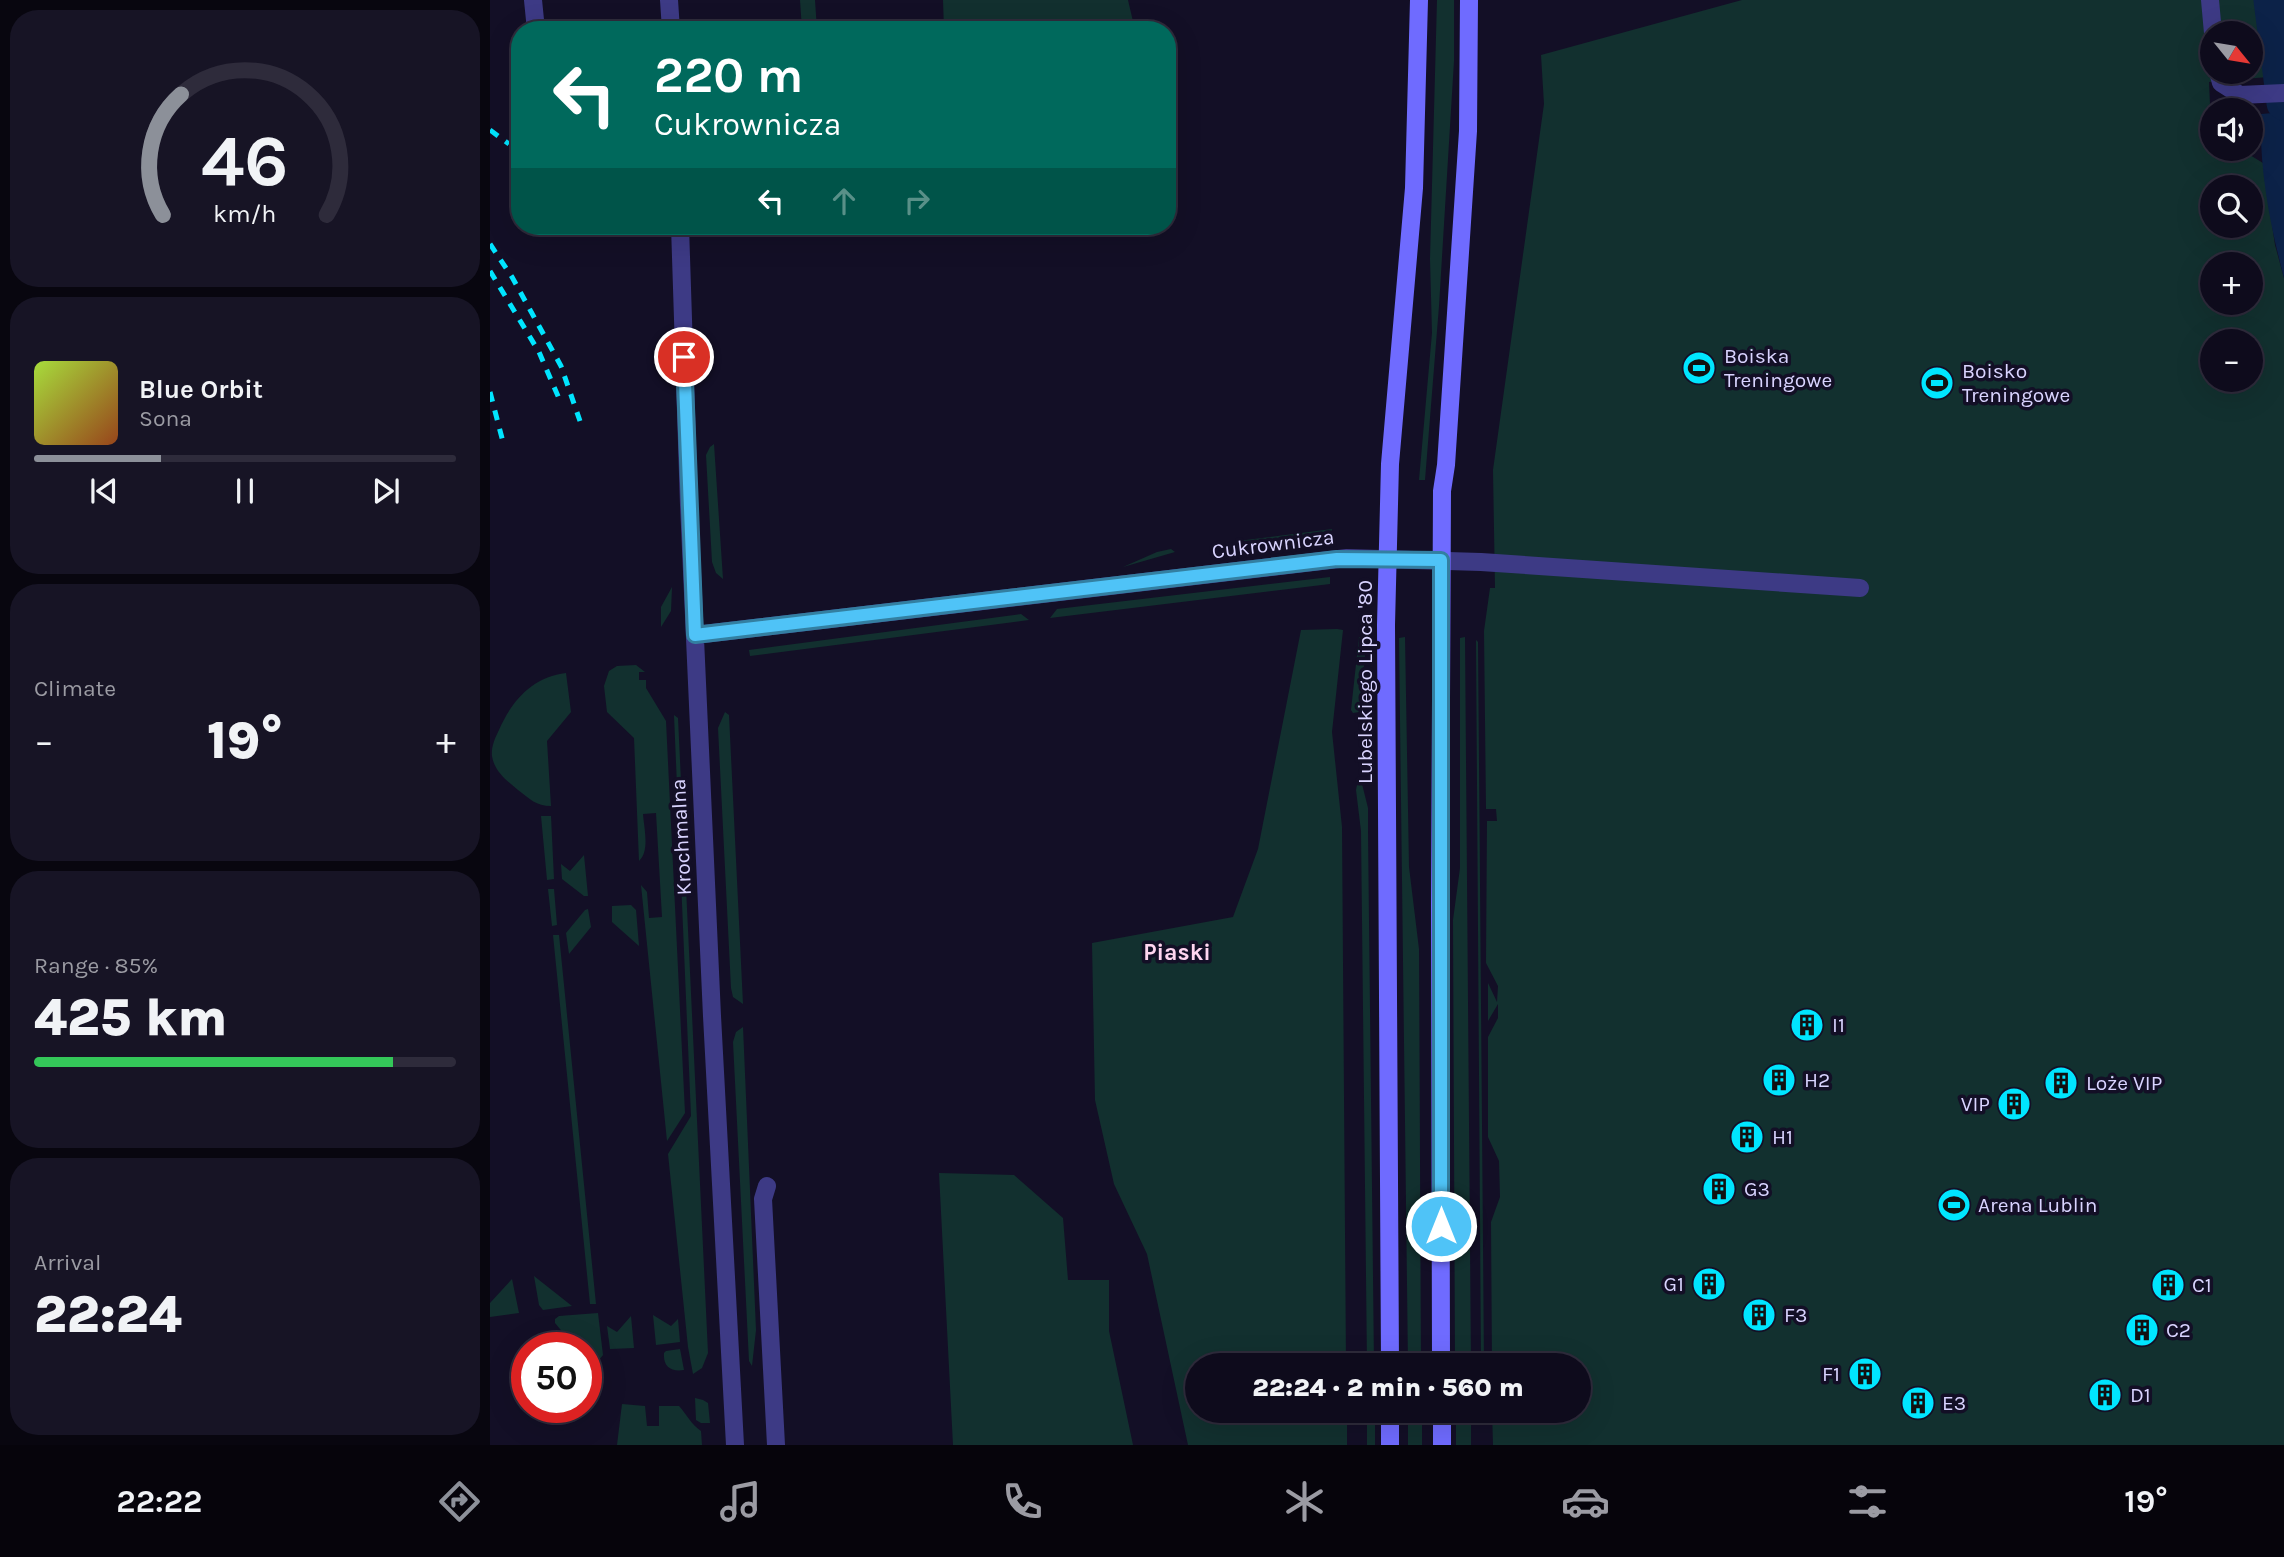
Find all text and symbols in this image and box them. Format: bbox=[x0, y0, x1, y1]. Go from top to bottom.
north arrow bbox=[2200, 21, 2263, 84]
map controls bbox=[2200, 21, 2263, 392]
text: 220 m bbox=[654, 47, 803, 104]
icon: left bbox=[539, 49, 630, 140]
button: sound bbox=[2200, 98, 2263, 161]
text: Cukrownicza bbox=[654, 106, 841, 143]
text: 46 bbox=[201, 118, 289, 203]
button: search bbox=[2200, 175, 2263, 238]
icon: left bbox=[752, 182, 790, 220]
icon: ahead bbox=[825, 182, 863, 220]
icon: right bbox=[898, 182, 936, 220]
text: km/h bbox=[213, 198, 277, 227]
button: + bbox=[2200, 252, 2263, 315]
pin bbox=[654, 327, 714, 387]
button: − bbox=[2200, 329, 2263, 392]
icon: arrive bbox=[665, 338, 703, 376]
place label: Boiska Treningowe bbox=[1724, 344, 1832, 392]
sports icon: Boiska Treningowe bbox=[1680, 349, 1718, 387]
place label: Boisko Treningowe bbox=[1962, 359, 2070, 407]
sports icon: Boisko Treningowe bbox=[1918, 364, 1956, 402]
text: Blue Orbit bbox=[139, 374, 263, 405]
text: Sona bbox=[139, 405, 192, 432]
icon: previous bbox=[85, 472, 123, 510]
icon: pause bbox=[226, 472, 264, 510]
icon: next bbox=[367, 472, 405, 510]
street label: Cukrownicza bbox=[1210, 525, 1336, 563]
street label: Lubelskiego Lipca '80 bbox=[1353, 580, 1377, 784]
text: Climate bbox=[34, 675, 116, 702]
text: 19° bbox=[207, 710, 283, 771]
text: − bbox=[34, 719, 54, 764]
text: + bbox=[436, 719, 456, 764]
street label: Krochmalna bbox=[666, 778, 696, 896]
district label: Piaski bbox=[1143, 939, 1211, 966]
text: Range · 85% bbox=[34, 952, 158, 979]
text: 425 km bbox=[34, 987, 227, 1048]
building icon: I1 bbox=[1788, 1006, 1826, 1044]
place label: I1 bbox=[1832, 1013, 1845, 1037]
building icon: H2 bbox=[1760, 1061, 1798, 1099]
building icon: Loże VIP bbox=[2042, 1064, 2080, 1102]
place label: H2 bbox=[1804, 1068, 1830, 1092]
place label: Loże VIP bbox=[2086, 1071, 2162, 1095]
building icon: VIP bbox=[1995, 1085, 2033, 1123]
place label: VIP bbox=[1961, 1092, 1990, 1116]
building icon: H1 bbox=[1728, 1118, 1766, 1156]
place label: H1 bbox=[1772, 1125, 1793, 1149]
building icon: G3 bbox=[1700, 1170, 1738, 1208]
place label: G3 bbox=[1744, 1177, 1770, 1201]
sports icon: Arena Lublin bbox=[1935, 1186, 1973, 1224]
position arrow bbox=[1404, 1189, 1478, 1263]
place label: Arena Lublin bbox=[1978, 1193, 2097, 1217]
text: Arrival bbox=[34, 1249, 101, 1276]
building icon: G1 bbox=[1690, 1265, 1728, 1303]
building icon: C1 bbox=[2149, 1266, 2187, 1304]
place label: G1 bbox=[1664, 1272, 1684, 1296]
place label: C1 bbox=[2192, 1273, 2212, 1297]
text: 22:24 bbox=[34, 1284, 182, 1345]
building icon: F3 bbox=[1740, 1296, 1778, 1334]
place label: F3 bbox=[1784, 1303, 1807, 1327]
building icon: C2 bbox=[2123, 1311, 2161, 1349]
place label: C2 bbox=[2166, 1318, 2191, 1342]
speed limit sign: 50 bbox=[511, 1332, 602, 1423]
building icon: F1 bbox=[1846, 1355, 1884, 1393]
place label: F1 bbox=[1822, 1362, 1840, 1386]
text: 22:24 · 2 min · 560 m bbox=[1252, 1372, 1524, 1403]
building icon: D1 bbox=[2086, 1376, 2124, 1414]
place label: D1 bbox=[2130, 1383, 2151, 1407]
building icon: E3 bbox=[1899, 1384, 1937, 1422]
place label: E3 bbox=[1942, 1391, 1966, 1415]
icon: directions bbox=[435, 1477, 484, 1526]
icon: music bbox=[716, 1477, 765, 1526]
icon: phone bbox=[998, 1477, 1047, 1526]
icon: climate bbox=[1280, 1477, 1329, 1526]
icon: car bbox=[1561, 1477, 1610, 1526]
icon: filters bbox=[1843, 1477, 1892, 1526]
text: 22:22 bbox=[116, 1483, 202, 1520]
text: 19° bbox=[2124, 1483, 2168, 1520]

